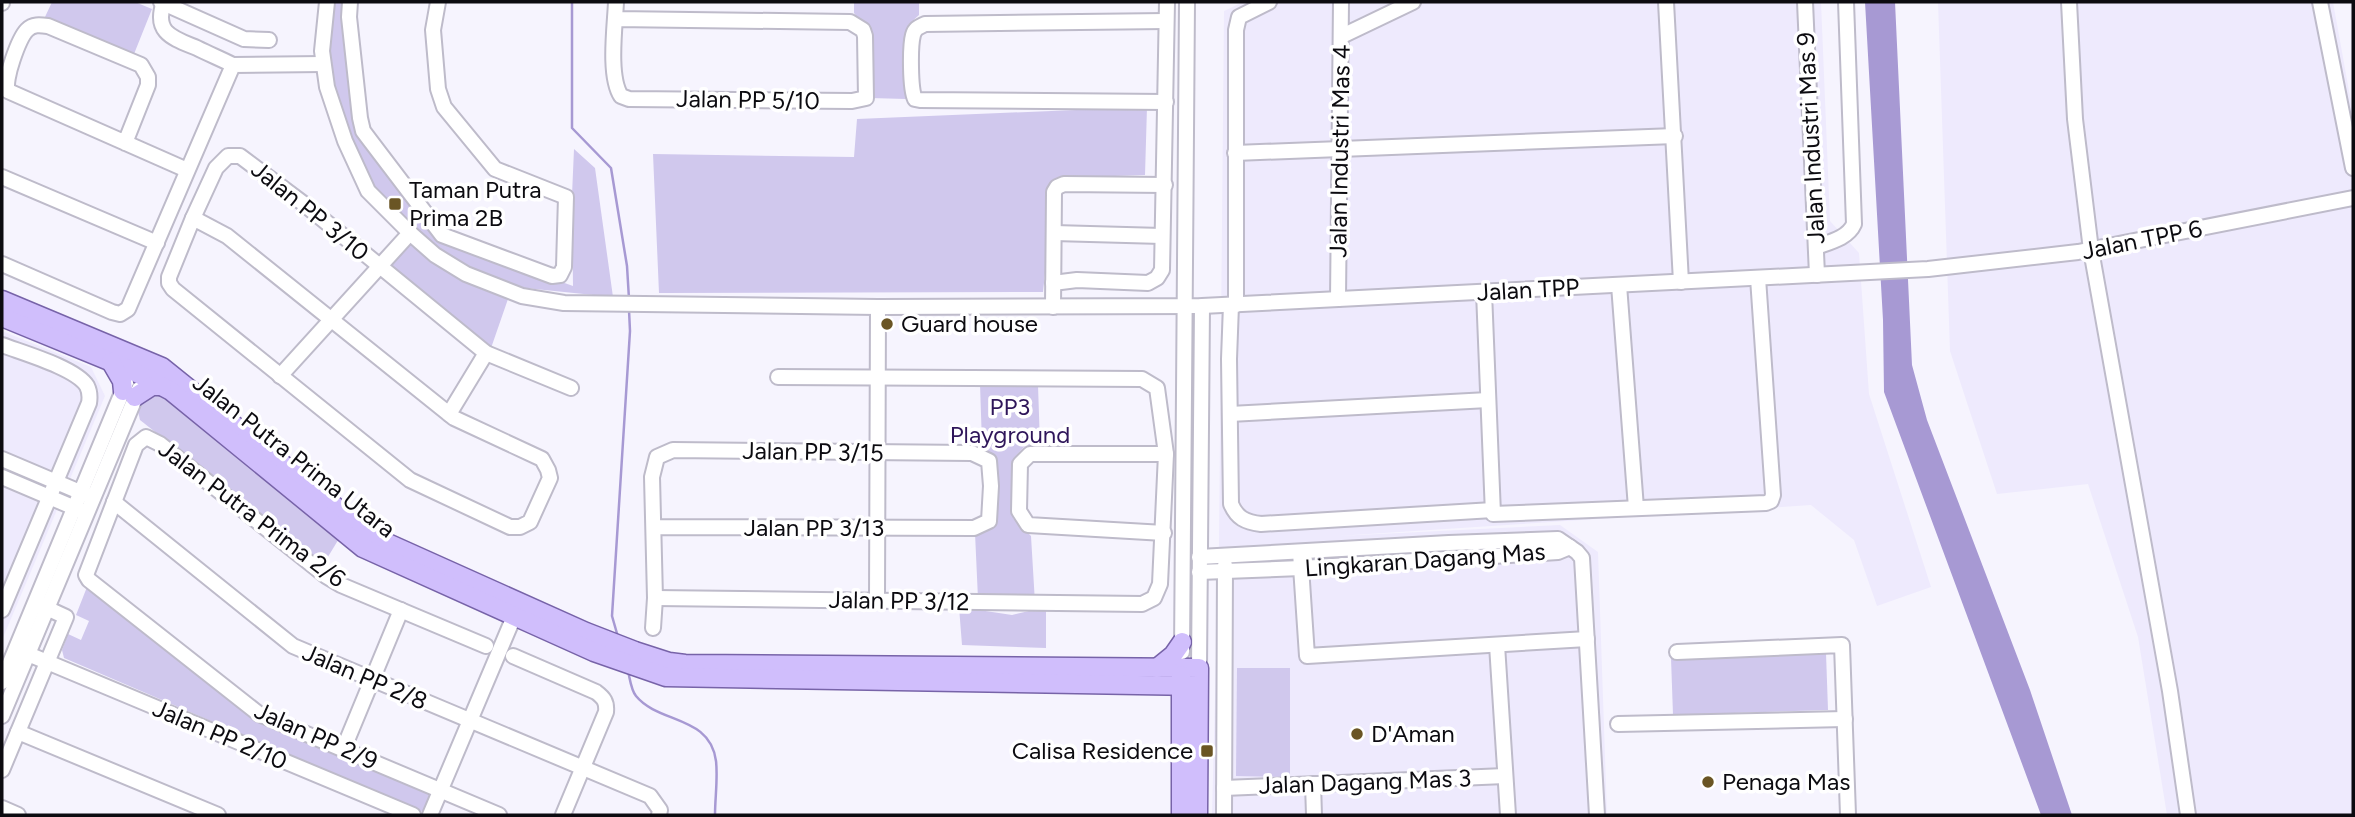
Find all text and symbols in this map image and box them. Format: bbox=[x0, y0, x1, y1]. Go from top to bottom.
street label: Jalan Industri Mas 9 bbox=[1790, 31, 1831, 245]
street label: Jalan Industri Mas 4 bbox=[1323, 44, 1356, 258]
street label: Jalan PP 5/10 bbox=[676, 84, 820, 115]
street label: Jalan PP 3/10 bbox=[246, 154, 375, 267]
place label: Taman Putra Prima 2B bbox=[409, 175, 542, 232]
marker: Taman Putra Prima 2B bbox=[387, 196, 403, 212]
street label: Jalan TPP 6 bbox=[2079, 214, 2205, 265]
street label: Jalan TPP bbox=[1476, 272, 1580, 307]
place label: Guard house bbox=[901, 309, 1038, 338]
marker: Guard house bbox=[879, 316, 895, 332]
street label: Jalan Putra Prima Utara bbox=[187, 368, 401, 544]
park label: PP3 Playground bbox=[950, 392, 1070, 449]
street label: Jalan Putra Prima 2/6 bbox=[153, 434, 351, 593]
street label: Jalan PP 3/15 bbox=[742, 436, 884, 467]
street label: Jalan PP 3/13 bbox=[744, 513, 884, 542]
street label: Lingkaran Dagang Mas bbox=[1304, 537, 1546, 582]
street label: Jalan PP 3/12 bbox=[828, 585, 970, 616]
street label: Jalan PP 2/8 bbox=[298, 637, 432, 716]
street label: Jalan PP 2/10 bbox=[149, 693, 292, 776]
street label: Jalan PP 2/9 bbox=[250, 696, 382, 776]
place label: D'Aman bbox=[1371, 719, 1455, 748]
marker: D'Aman bbox=[1349, 726, 1365, 742]
place label: Calisa Residence bbox=[1012, 736, 1193, 765]
marker: Calisa Residence bbox=[1199, 743, 1215, 759]
street label: Jalan Dagang Mas 3 bbox=[1258, 763, 1472, 800]
place label: Penaga Mas bbox=[1722, 767, 1850, 796]
marker: Penaga Mas bbox=[1700, 774, 1716, 790]

